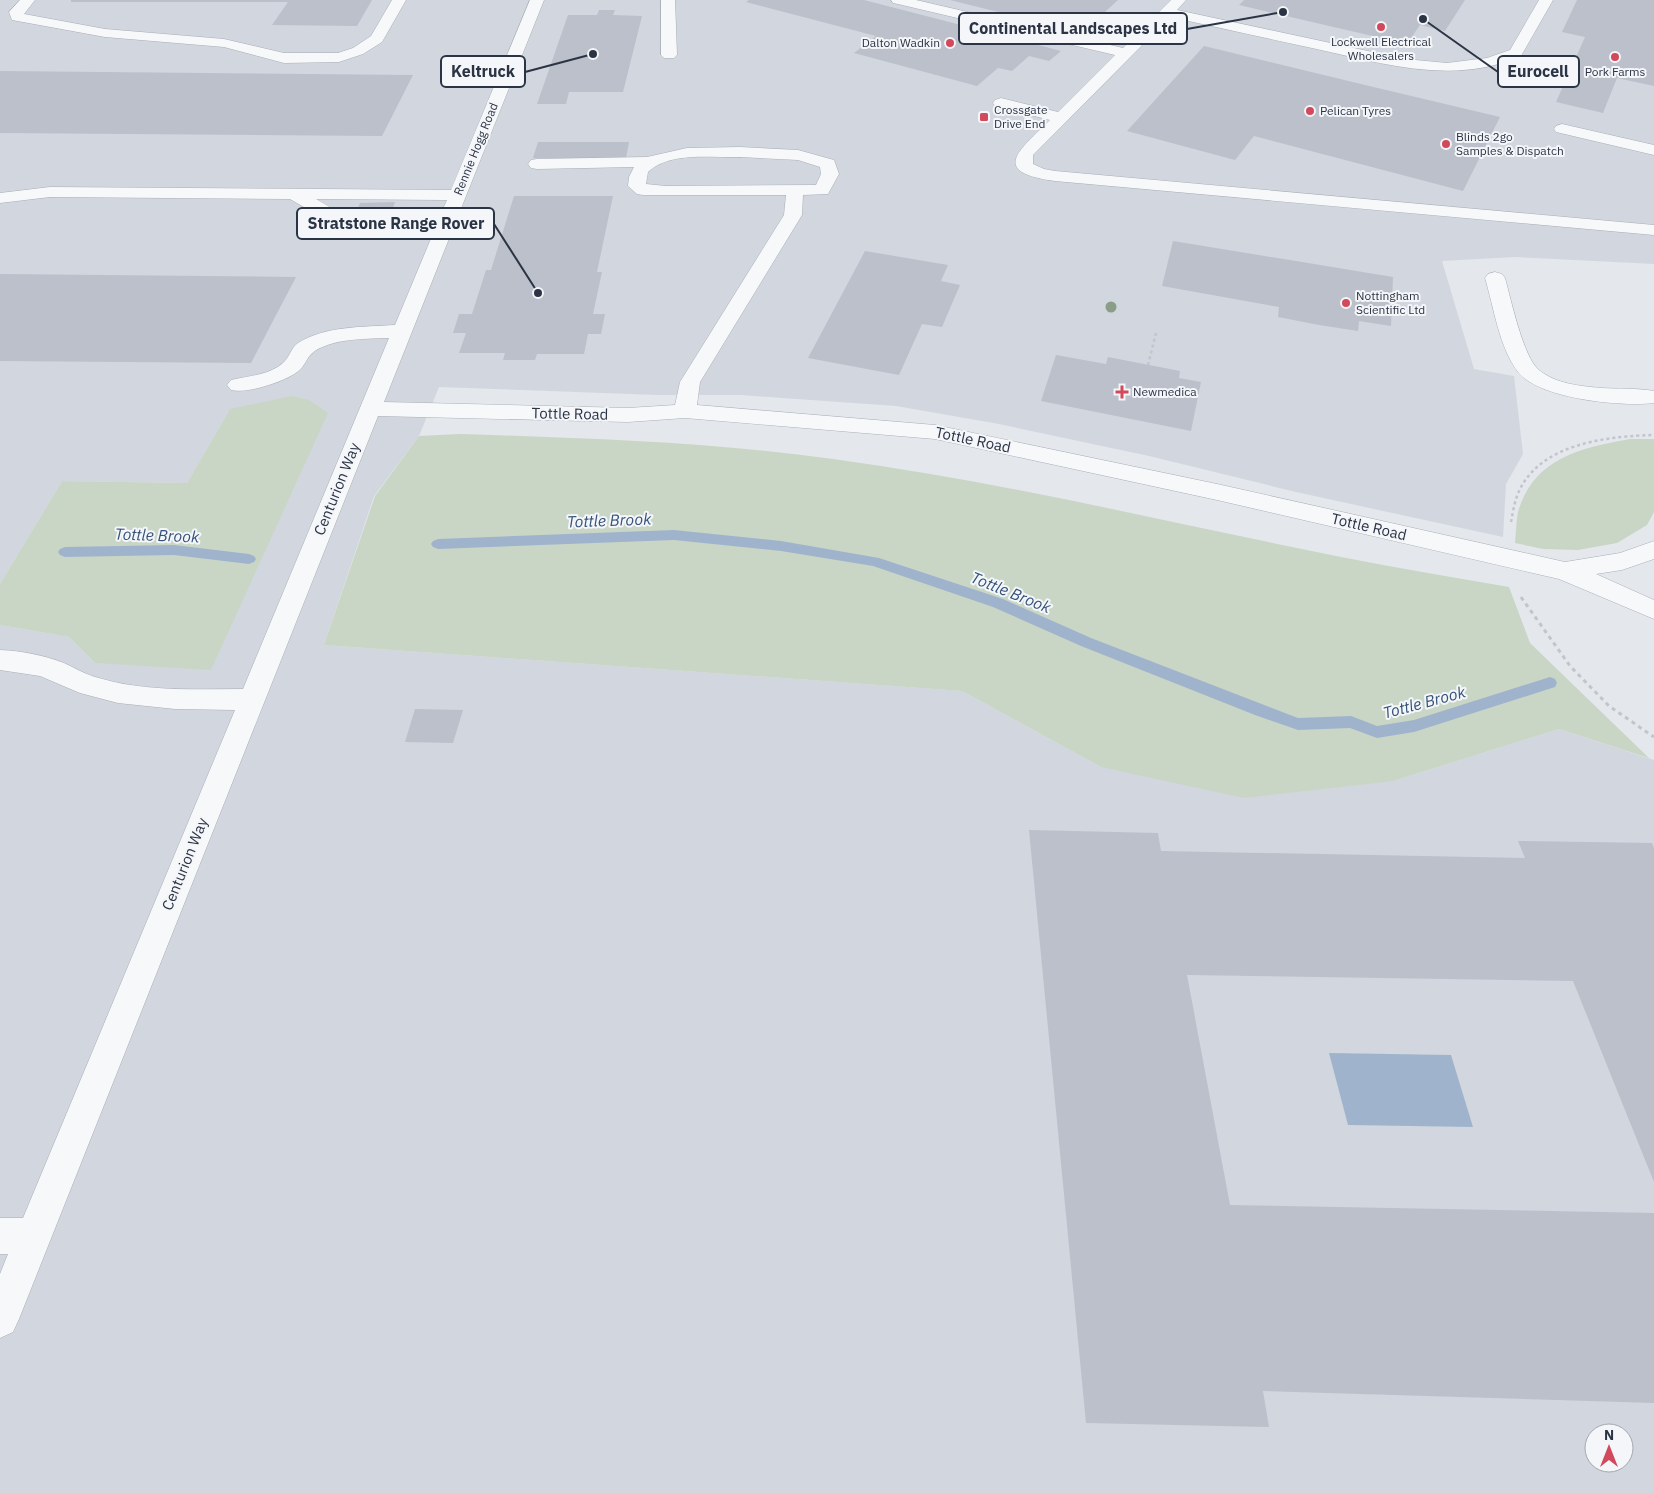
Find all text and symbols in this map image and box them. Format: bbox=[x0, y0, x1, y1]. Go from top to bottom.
callout: Continental Landscapes Ltd bbox=[959, 13, 1187, 44]
text: Continental Landscapes Ltd bbox=[969, 18, 1177, 38]
marker: Lockwell Electrical Wholesalers bbox=[1375, 21, 1387, 33]
place label: Lockwell Electrical Wholesalers bbox=[1331, 34, 1431, 63]
place label: Dalton Wadkin bbox=[862, 35, 940, 50]
marker: Dalton Wadkin bbox=[944, 37, 956, 49]
marker: Pork Farms bbox=[1609, 51, 1621, 63]
callout: Keltruck bbox=[441, 56, 525, 87]
callout: Eurocell bbox=[1498, 56, 1579, 87]
text: Keltruck bbox=[451, 61, 516, 81]
text: Eurocell bbox=[1507, 61, 1569, 81]
place label: Pork Farms bbox=[1585, 64, 1645, 79]
street label: Rennie Hogg Road bbox=[450, 100, 501, 197]
place label: Crossgate Drive End bbox=[994, 102, 1048, 131]
place label: Pelican Tyres bbox=[1320, 103, 1391, 118]
marker: Pelican Tyres bbox=[1304, 105, 1316, 117]
marker: Crossgate Drive End bbox=[978, 111, 990, 123]
place label: Blinds 2go Samples & Dispatch bbox=[1456, 129, 1564, 158]
marker: Blinds 2go Samples & Dispatch bbox=[1440, 138, 1452, 150]
callout: Stratstone Range Rover bbox=[297, 208, 494, 239]
text: Stratstone Range Rover bbox=[308, 213, 485, 233]
place label: Nottingham Scientific Ltd bbox=[1356, 288, 1425, 317]
marker: Nottingham Scientific Ltd bbox=[1340, 297, 1352, 309]
place label: Newmedica bbox=[1133, 384, 1197, 399]
marker: Newmedica bbox=[1115, 385, 1129, 399]
street label: Tottle Road bbox=[531, 403, 609, 424]
street label: Tottle Road bbox=[934, 422, 1013, 457]
street label: Centurion Way bbox=[309, 439, 364, 538]
water label: Tottle Brook bbox=[566, 509, 652, 531]
street label: Tottle Road bbox=[1330, 509, 1409, 544]
water label: Tottle Brook bbox=[114, 524, 200, 546]
water label: Tottle Brook bbox=[968, 567, 1055, 617]
water label: Tottle Brook bbox=[1381, 681, 1468, 723]
street label: Centurion Way bbox=[157, 814, 212, 913]
north arrow bbox=[1584, 1423, 1634, 1473]
text: N bbox=[1604, 1426, 1614, 1444]

